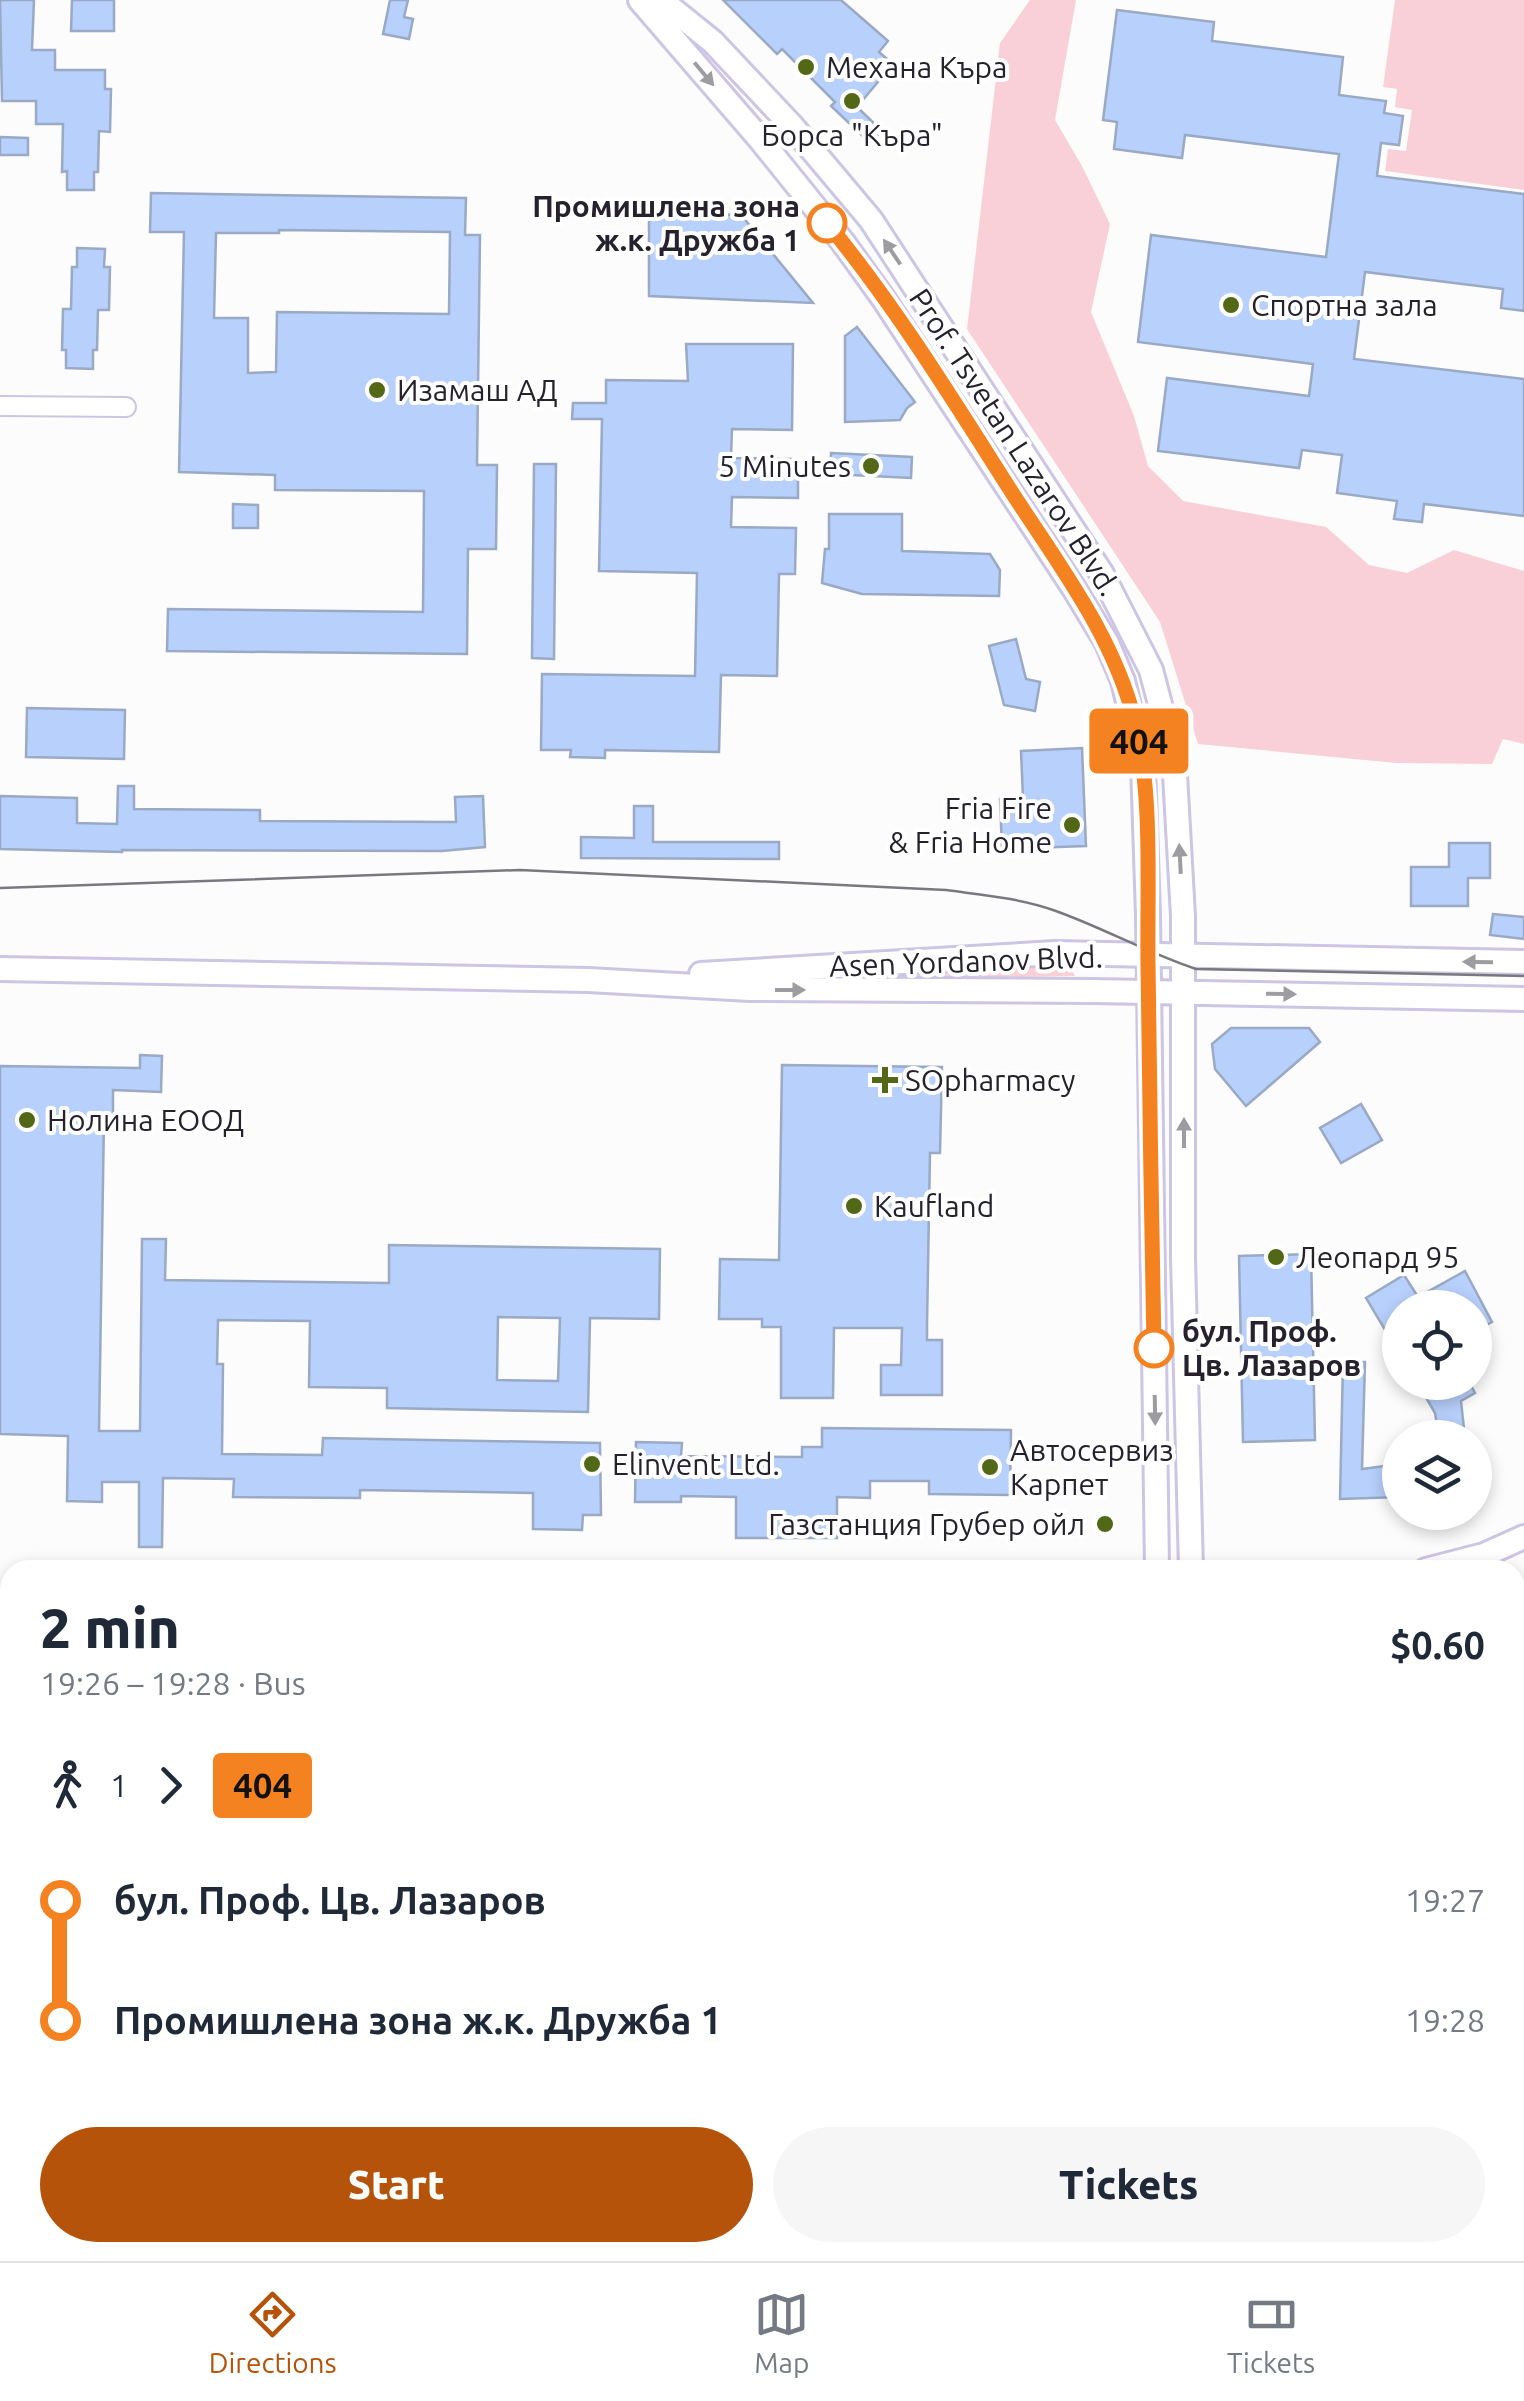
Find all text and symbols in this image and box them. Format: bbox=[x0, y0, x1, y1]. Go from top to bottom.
place label: Механа Къра bbox=[826, 50, 1007, 84]
marker: Механа Къра bbox=[795, 56, 817, 78]
one-way arrow bbox=[693, 61, 714, 86]
marker: Борса "Къра" bbox=[841, 90, 863, 112]
place label: Борса "Къра" bbox=[761, 118, 943, 152]
place label: Промишлена зона ж.к. Дружба 1 bbox=[532, 189, 800, 257]
marker: Промишлена зона ж.к. Дружба 1 bbox=[808, 204, 846, 242]
one-way arrow bbox=[884, 239, 902, 266]
street label: Prof. Tsvetan Lazarov Blvd. bbox=[903, 282, 1127, 602]
place label: Спортна зала bbox=[1251, 288, 1438, 322]
marker: Спортна зала bbox=[1220, 294, 1242, 316]
place label: Изамаш АД bbox=[397, 373, 558, 407]
marker: Изамаш АД bbox=[366, 379, 388, 401]
place label: 5 Minutes bbox=[718, 449, 851, 483]
marker: 5 Minutes bbox=[860, 455, 882, 477]
line badge: 404 bbox=[1082, 708, 1196, 774]
text: 404 bbox=[1109, 721, 1169, 761]
place label: Fria Fire & Fria Home bbox=[888, 791, 1052, 859]
marker: Fria Fire & Fria Home bbox=[1061, 814, 1083, 836]
one-way arrow bbox=[1172, 842, 1188, 874]
street label: Asen Yordanov Blvd. bbox=[829, 939, 1103, 983]
one-way arrow bbox=[1462, 953, 1494, 969]
one-way arrow bbox=[775, 982, 807, 998]
one-way arrow bbox=[1266, 986, 1298, 1002]
place label: SOpharmacy bbox=[905, 1063, 1076, 1097]
marker: SOpharmacy bbox=[874, 1069, 896, 1091]
place label: Нолина ЕООД bbox=[47, 1103, 244, 1137]
marker: Нолина ЕООД bbox=[16, 1109, 38, 1131]
one-way arrow bbox=[1176, 1117, 1192, 1149]
place label: Kaufland bbox=[874, 1189, 994, 1223]
marker: Kaufland bbox=[843, 1195, 865, 1217]
place label: Леопард 95 bbox=[1296, 1240, 1459, 1274]
marker: Леопард 95 bbox=[1265, 1246, 1287, 1268]
map controls bbox=[1382, 1290, 1492, 1530]
button: locate bbox=[1382, 1290, 1492, 1400]
place label: бул. Проф. Цв. Лазаров bbox=[1182, 1314, 1361, 1382]
marker: бул. Проф. Цв. Лазаров bbox=[1135, 1329, 1173, 1367]
one-way arrow bbox=[1147, 1395, 1163, 1427]
button: layers bbox=[1382, 1420, 1492, 1530]
place label: Автосервиз Карпет bbox=[1010, 1433, 1174, 1501]
place label: Elinvent Ltd. bbox=[612, 1447, 780, 1481]
marker: Elinvent Ltd. bbox=[581, 1453, 603, 1475]
marker: Автосервиз Карпет bbox=[979, 1456, 1001, 1478]
place label: Газстанция Грубер ойл bbox=[768, 1507, 1085, 1541]
marker: Газстанция Грубер ойл bbox=[1094, 1513, 1116, 1535]
text: 2 min bbox=[40, 1597, 180, 1658]
text: $0.60 bbox=[1390, 1624, 1485, 1666]
text: 19:26 – 19:28 · Bus bbox=[40, 1665, 306, 1701]
icon: walk bbox=[40, 1758, 95, 1813]
icon: forward bbox=[143, 1758, 198, 1813]
text: 404 bbox=[233, 1765, 292, 1805]
text: 1 bbox=[110, 1767, 128, 1803]
text: бул. Проф. Цв. Лазаров bbox=[114, 1879, 546, 1921]
text: 19:27 bbox=[1405, 1882, 1485, 1918]
text: Промишлена зона ж.к. Дружба 1 bbox=[114, 1999, 722, 2041]
text: 19:28 bbox=[1405, 2002, 1485, 2038]
button: Start bbox=[40, 2127, 753, 2242]
button: Tickets bbox=[773, 2127, 1485, 2242]
tab: Directions bbox=[209, 2287, 337, 2378]
tab: Map bbox=[754, 2287, 809, 2378]
tab: Tickets bbox=[1227, 2287, 1315, 2378]

